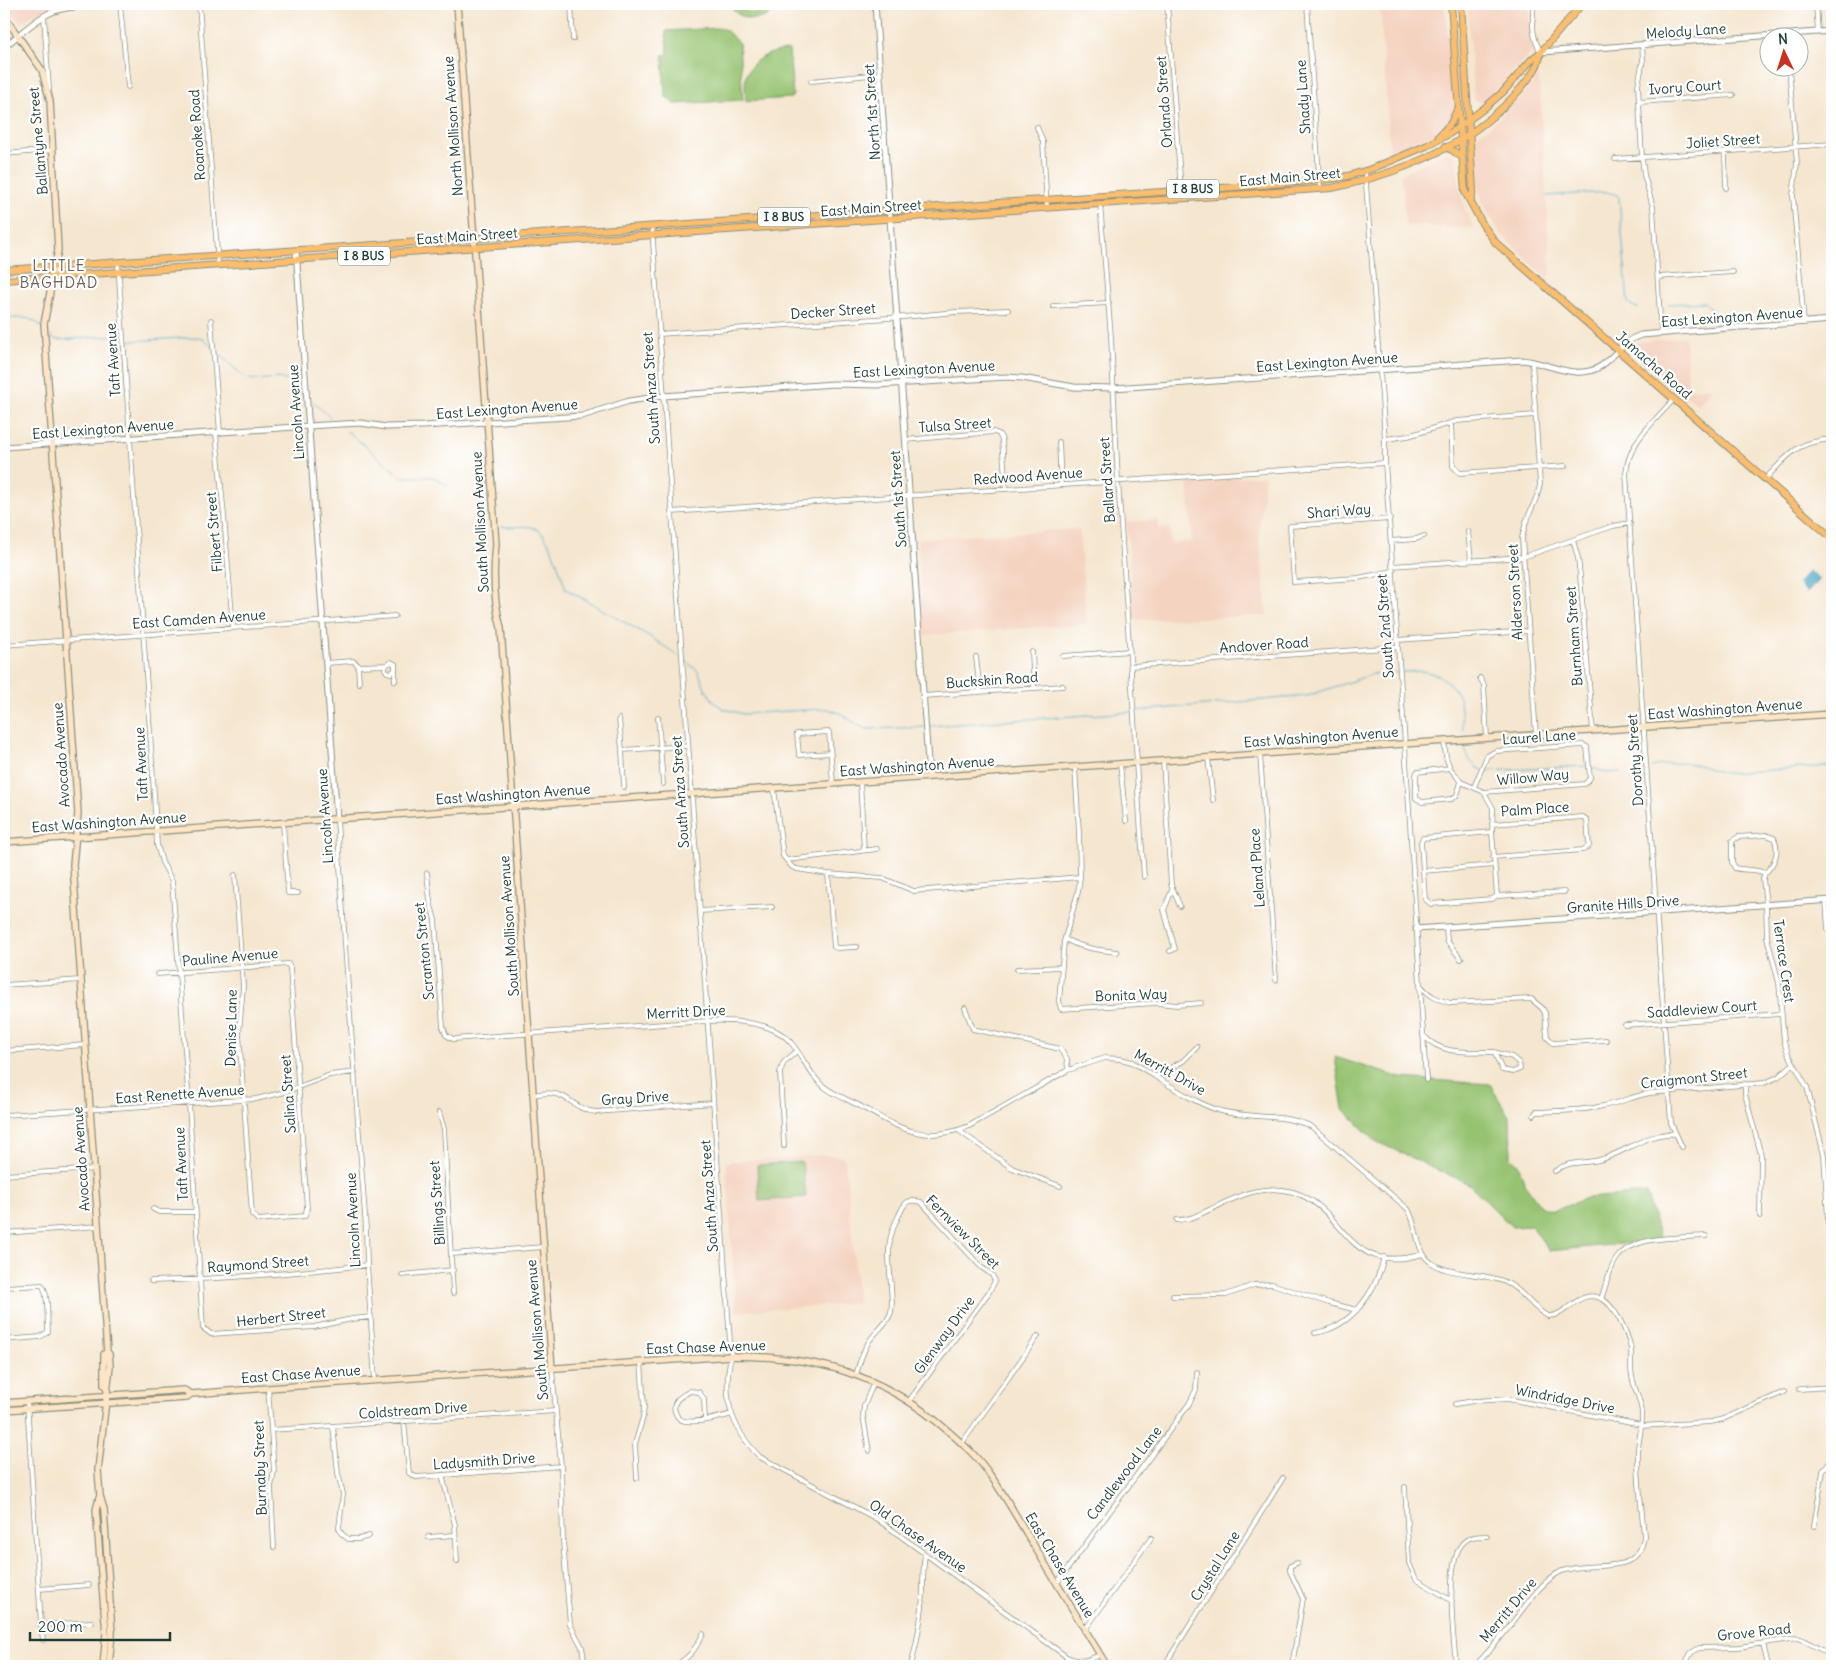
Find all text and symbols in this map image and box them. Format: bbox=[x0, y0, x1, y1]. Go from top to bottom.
street label: Melody Lane bbox=[1645, 19, 1727, 43]
north arrow bbox=[1758, 28, 1808, 78]
text: N bbox=[1778, 30, 1789, 48]
street label: North Mollison Avenue bbox=[439, 55, 467, 197]
street label: Orlando Street bbox=[1152, 55, 1176, 149]
street label: Shady Lane bbox=[1291, 59, 1315, 135]
street label: North 1st Street bbox=[860, 63, 884, 161]
street label: Ivory Court bbox=[1648, 75, 1722, 99]
street label: Ballantyne Street bbox=[24, 86, 52, 196]
street label: Roanoke Road bbox=[185, 89, 209, 181]
street label: Joliet Street bbox=[1685, 129, 1761, 153]
street label: East Main Street bbox=[1239, 164, 1342, 190]
road number: I 8 BUS bbox=[1167, 180, 1219, 198]
street label: East Main Street bbox=[820, 195, 923, 221]
road number: I 8 BUS bbox=[758, 208, 810, 226]
street label: East Main Street bbox=[416, 223, 519, 249]
road number: I 8 BUS bbox=[338, 247, 390, 266]
district label: LITTLE BAGHDAD bbox=[20, 256, 98, 292]
street label: Decker Street bbox=[790, 299, 877, 323]
street label: East Lexington Avenue bbox=[1661, 303, 1803, 331]
street label: Taft Avenue bbox=[101, 322, 125, 398]
street label: Jamacha Road bbox=[1612, 327, 1696, 403]
street label: South Anza Street bbox=[638, 331, 664, 445]
street label: East Lexington Avenue bbox=[1256, 348, 1398, 376]
street label: East Lexington Avenue bbox=[853, 356, 995, 382]
street label: Lincoln Avenue bbox=[284, 364, 308, 460]
street label: East Lexington Avenue bbox=[436, 395, 578, 423]
street label: Tulsa Street bbox=[918, 413, 992, 437]
street label: East Lexington Avenue bbox=[32, 415, 174, 443]
street label: Ballard Street bbox=[1095, 436, 1119, 523]
street label: South 1st Street bbox=[886, 450, 910, 548]
street label: South Mollison Avenue bbox=[467, 451, 493, 593]
street label: Redwood Avenue bbox=[973, 463, 1083, 489]
street label: Filbert Street bbox=[201, 491, 226, 573]
street label: Shari Way bbox=[1306, 500, 1372, 522]
street label: Alderson Street bbox=[1503, 543, 1527, 641]
street label: South 2nd Street bbox=[1372, 573, 1398, 679]
street label: Burnham Street bbox=[1562, 585, 1586, 687]
street label: East Camden Avenue bbox=[132, 605, 266, 633]
street label: Andover Road bbox=[1219, 633, 1309, 657]
street label: Buckskin Road bbox=[945, 668, 1039, 692]
street label: East Washington Avenue bbox=[1647, 695, 1803, 723]
street label: Avocado Avenue bbox=[48, 702, 74, 808]
street label: Dorothy Street bbox=[1623, 713, 1647, 807]
street label: East Washington Avenue bbox=[1243, 723, 1399, 751]
street label: Laurel Lane bbox=[1501, 725, 1577, 749]
street label: Taft Avenue bbox=[130, 727, 152, 801]
street label: South Anza Street bbox=[667, 735, 693, 849]
street label: East Washington Avenue bbox=[839, 752, 995, 780]
street label: Willow Way bbox=[1496, 765, 1570, 789]
street label: Lincoln Avenue bbox=[313, 768, 337, 864]
street label: East Washington Avenue bbox=[435, 780, 591, 808]
street label: Palm Place bbox=[1500, 798, 1570, 820]
street label: East Washington Avenue bbox=[31, 808, 187, 836]
street label: Leland Place bbox=[1245, 828, 1269, 908]
street label: South Mollison Avenue bbox=[495, 855, 523, 997]
street label: Granite Hills Drive bbox=[1566, 891, 1680, 917]
street label: Scranton Street bbox=[410, 901, 438, 1001]
street label: Terrace Crest bbox=[1769, 918, 1799, 1004]
street label: Pauline Avenue bbox=[181, 944, 279, 970]
street label: Bonita Way bbox=[1094, 985, 1168, 1005]
street label: Denise Lane bbox=[221, 989, 241, 1067]
street label: Saddleview Court bbox=[1646, 996, 1758, 1022]
street label: Merritt Drive bbox=[646, 1001, 726, 1023]
street label: Merritt Drive bbox=[1131, 1045, 1209, 1099]
street label: Salina Street bbox=[276, 1054, 300, 1134]
street label: Craigmont Street bbox=[1640, 1063, 1749, 1093]
street label: East Renette Avenue bbox=[115, 1081, 245, 1107]
street label: Gray Drive bbox=[600, 1087, 670, 1109]
street label: Avocado Avenue bbox=[68, 1106, 94, 1212]
street label: Taft Avenue bbox=[170, 1127, 192, 1201]
street label: South Anza Street bbox=[696, 1139, 722, 1253]
street label: Billings Street bbox=[425, 1160, 449, 1246]
street label: Lincoln Avenue bbox=[342, 1172, 364, 1268]
street label: Fernview Street bbox=[922, 1191, 1004, 1273]
street label: Raymond Street bbox=[207, 1251, 310, 1277]
street label: South Mollison Avenue bbox=[522, 1259, 552, 1401]
street label: Glenway Drive bbox=[910, 1292, 978, 1378]
street label: Herbert Street bbox=[235, 1303, 327, 1331]
street label: East Chase Avenue bbox=[646, 1336, 766, 1358]
street label: East Chase Avenue bbox=[241, 1361, 361, 1387]
street label: Windridge Drive bbox=[1514, 1381, 1616, 1417]
street label: Coldstream Drive bbox=[358, 1397, 468, 1423]
street label: Burnaby Street bbox=[249, 1420, 271, 1516]
street label: Candlewood Lane bbox=[1083, 1422, 1165, 1524]
street label: Ladysmith Drive bbox=[432, 1448, 536, 1474]
street label: Old Chase Avenue bbox=[866, 1496, 970, 1576]
street label: East Chase Avenue bbox=[1021, 1509, 1099, 1621]
street label: Crystal Lane bbox=[1186, 1528, 1244, 1604]
street label: Merritt Drive bbox=[1476, 1574, 1540, 1646]
scale bar bbox=[30, 1610, 170, 1642]
text: 200 m bbox=[38, 1617, 83, 1636]
street label: Grove Road bbox=[1716, 1619, 1792, 1645]

